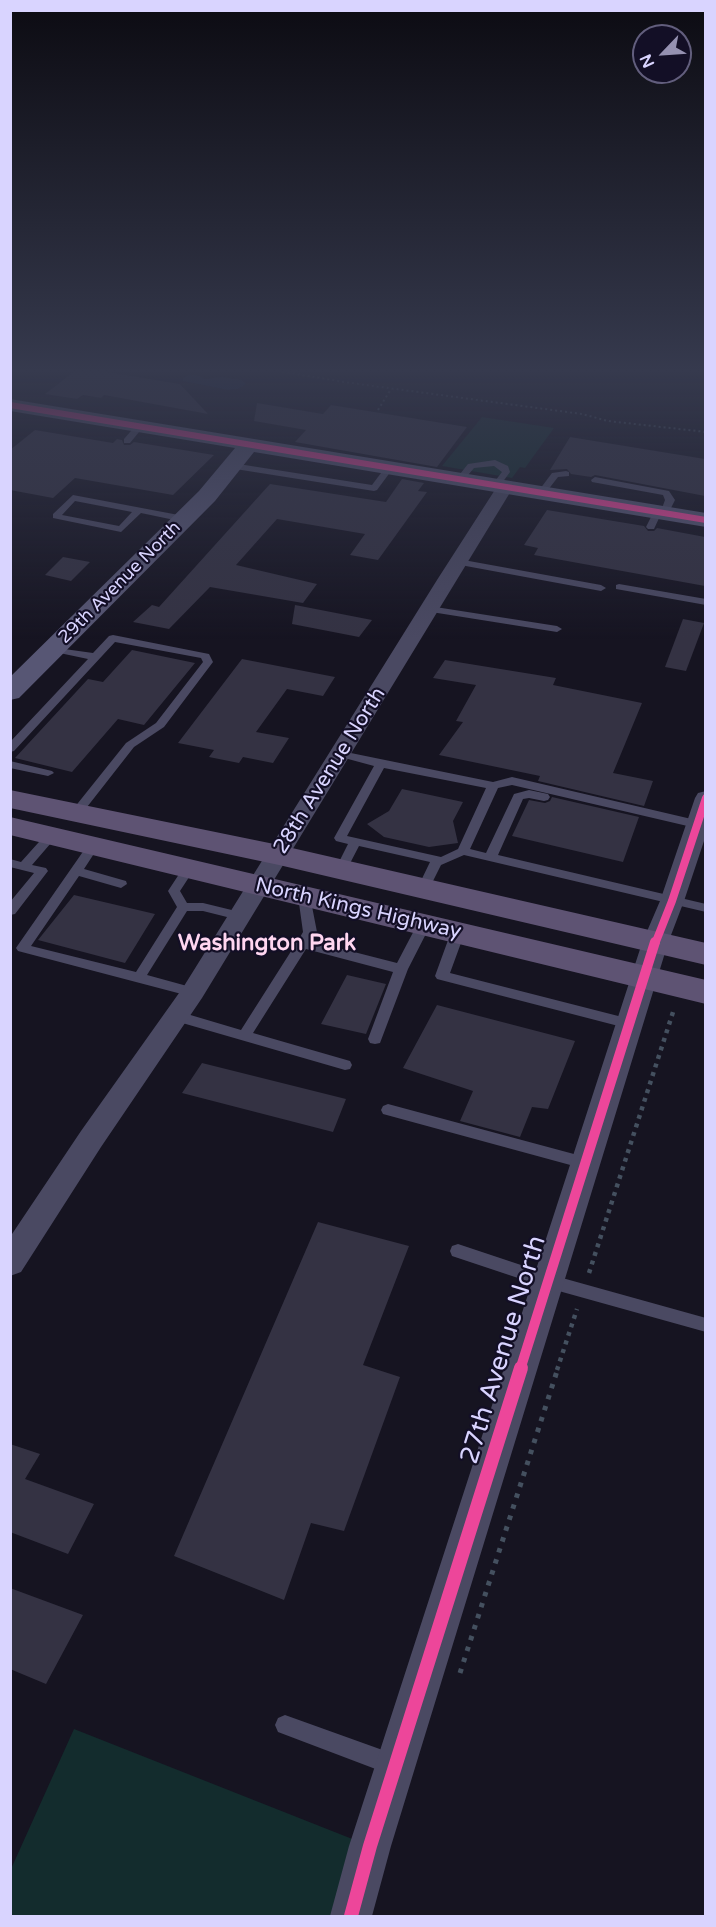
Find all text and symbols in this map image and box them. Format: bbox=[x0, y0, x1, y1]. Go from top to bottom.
north arrow bbox=[632, 24, 692, 84]
text: N bbox=[636, 51, 659, 71]
street label: 29th Avenue North bbox=[54, 517, 186, 649]
street label: 28th Avenue North bbox=[269, 683, 391, 859]
street label: North Kings Highway bbox=[253, 873, 463, 945]
district label: Washington Park bbox=[178, 931, 356, 957]
street label: 27th Avenue North bbox=[454, 1232, 554, 1468]

